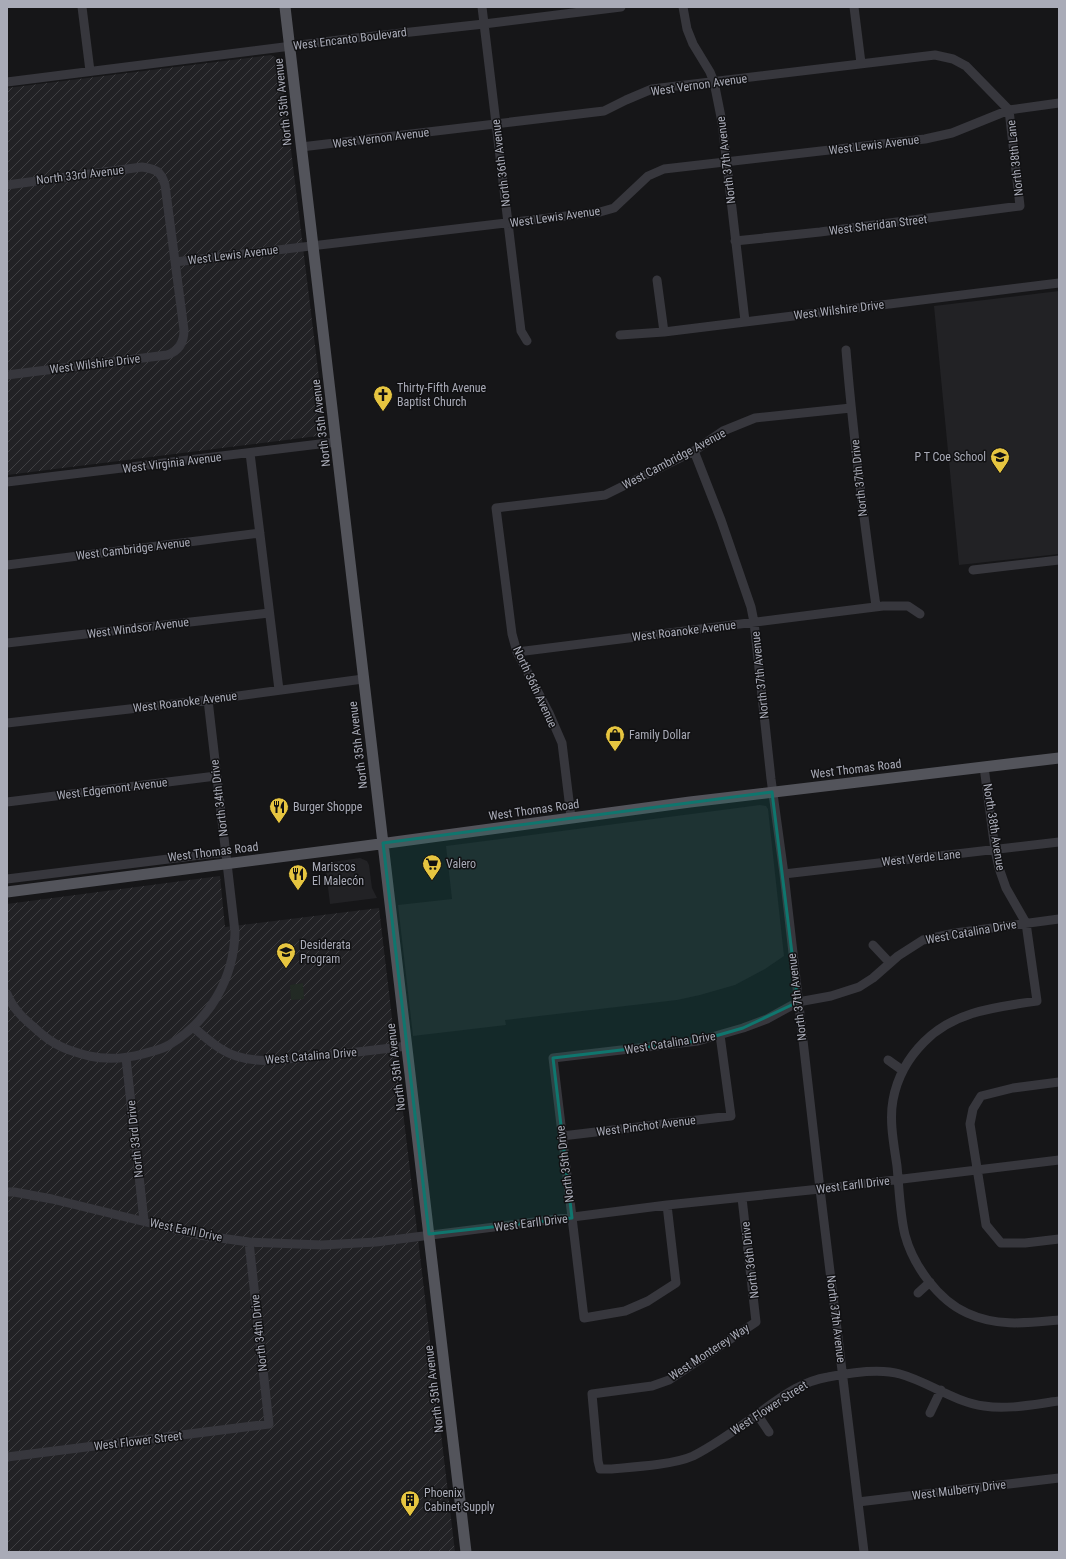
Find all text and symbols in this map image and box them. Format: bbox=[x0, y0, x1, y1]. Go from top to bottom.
street label: West Encanto Boulevard bbox=[292, 25, 408, 53]
street label: North 35th Avenue bbox=[271, 57, 295, 146]
street label: West Vernon Avenue bbox=[650, 71, 748, 99]
street label: North 37th Avenue bbox=[714, 115, 738, 205]
street label: North 36th Avenue bbox=[489, 118, 513, 208]
street label: North 38th Lane bbox=[1004, 119, 1026, 197]
street label: West Vernon Avenue bbox=[332, 125, 430, 151]
street label: West Lewis Avenue bbox=[828, 132, 920, 157]
street label: North 33rd Avenue bbox=[35, 163, 125, 187]
street label: West Lewis Avenue bbox=[509, 204, 601, 230]
street label: West Sheridan Street bbox=[828, 212, 928, 238]
street label: West Lewis Avenue bbox=[187, 242, 279, 267]
street label: West Wilshire Drive bbox=[793, 297, 885, 322]
street label: West Wilshire Drive bbox=[49, 351, 141, 376]
street label: North 35th Avenue bbox=[309, 378, 333, 468]
place label: Thirty-Fifth Avenue Baptist Church bbox=[397, 381, 487, 409]
church icon: Thirty-Fifth Avenue Baptist Church bbox=[372, 384, 394, 412]
street label: West Cambridge Avenue bbox=[620, 426, 728, 492]
street label: North 37th Drive bbox=[848, 438, 870, 517]
school or university icon: P T Coe School bbox=[989, 446, 1011, 474]
street label: West Virginia Avenue bbox=[122, 450, 223, 476]
place label: P T Coe School bbox=[914, 450, 986, 464]
street label: West Cambridge Avenue bbox=[75, 535, 191, 563]
street label: West Windsor Avenue bbox=[86, 615, 190, 641]
street label: West Roanoke Avenue bbox=[631, 618, 737, 644]
street label: North 37th Avenue bbox=[748, 630, 772, 719]
street label: North 36th Avenue bbox=[510, 644, 560, 730]
street label: West Roanoke Avenue bbox=[132, 689, 238, 715]
street label: North 35th Avenue bbox=[346, 700, 370, 790]
shop icon: Family Dollar bbox=[604, 724, 626, 752]
place label: Family Dollar bbox=[629, 728, 691, 742]
street label: West Thomas Road bbox=[810, 756, 902, 782]
street label: North 34th Drive bbox=[207, 758, 231, 837]
street label: West Edgemont Avenue bbox=[56, 775, 169, 803]
street label: North 38th Avenue bbox=[980, 782, 1008, 872]
restaurant icon: Burger Shoppe bbox=[268, 796, 290, 824]
street label: West Thomas Road bbox=[488, 797, 580, 823]
place label: Burger Shoppe bbox=[293, 800, 363, 814]
street label: West Thomas Road bbox=[167, 839, 259, 865]
street label: West Verde Lane bbox=[881, 847, 961, 869]
supermarket icon: Valero bbox=[421, 853, 443, 881]
place label: Valero bbox=[446, 857, 476, 871]
place label: Mariscos El Malecón bbox=[312, 860, 364, 888]
restaurant icon: Mariscos El Malecón bbox=[287, 863, 309, 891]
street label: West Catalina Drive bbox=[924, 917, 1018, 947]
place label: Desiderata Program bbox=[300, 938, 351, 966]
school or university icon: Desiderata Program bbox=[275, 941, 297, 969]
street label: North 37th Avenue bbox=[785, 952, 809, 1042]
street label: North 35th Avenue bbox=[384, 1022, 408, 1112]
street label: West Catalina Drive bbox=[623, 1029, 717, 1057]
street label: West Catalina Drive bbox=[265, 1045, 358, 1067]
street label: North 33rd Drive bbox=[124, 1099, 146, 1178]
street label: West Pinchot Avenue bbox=[596, 1113, 697, 1139]
street label: North 35th Drive bbox=[553, 1124, 577, 1203]
street label: West Earll Drive bbox=[815, 1174, 891, 1196]
street label: West Earll Drive bbox=[493, 1212, 569, 1234]
street label: West Earll Drive bbox=[148, 1215, 224, 1245]
street label: North 36th Drive bbox=[738, 1220, 762, 1299]
street label: North 37th Avenue bbox=[824, 1274, 848, 1364]
street label: North 34th Drive bbox=[248, 1293, 270, 1372]
street label: West Monterey Way bbox=[666, 1321, 752, 1383]
street label: North 35th Avenue bbox=[422, 1344, 446, 1434]
street label: West Flower Street bbox=[728, 1378, 810, 1438]
street label: West Flower Street bbox=[93, 1429, 183, 1453]
street label: West Mulberry Drive bbox=[911, 1477, 1007, 1503]
place label: Phoenix Cabinet Supply bbox=[424, 1486, 495, 1514]
building icon: Phoenix Cabinet Supply bbox=[399, 1489, 421, 1517]

